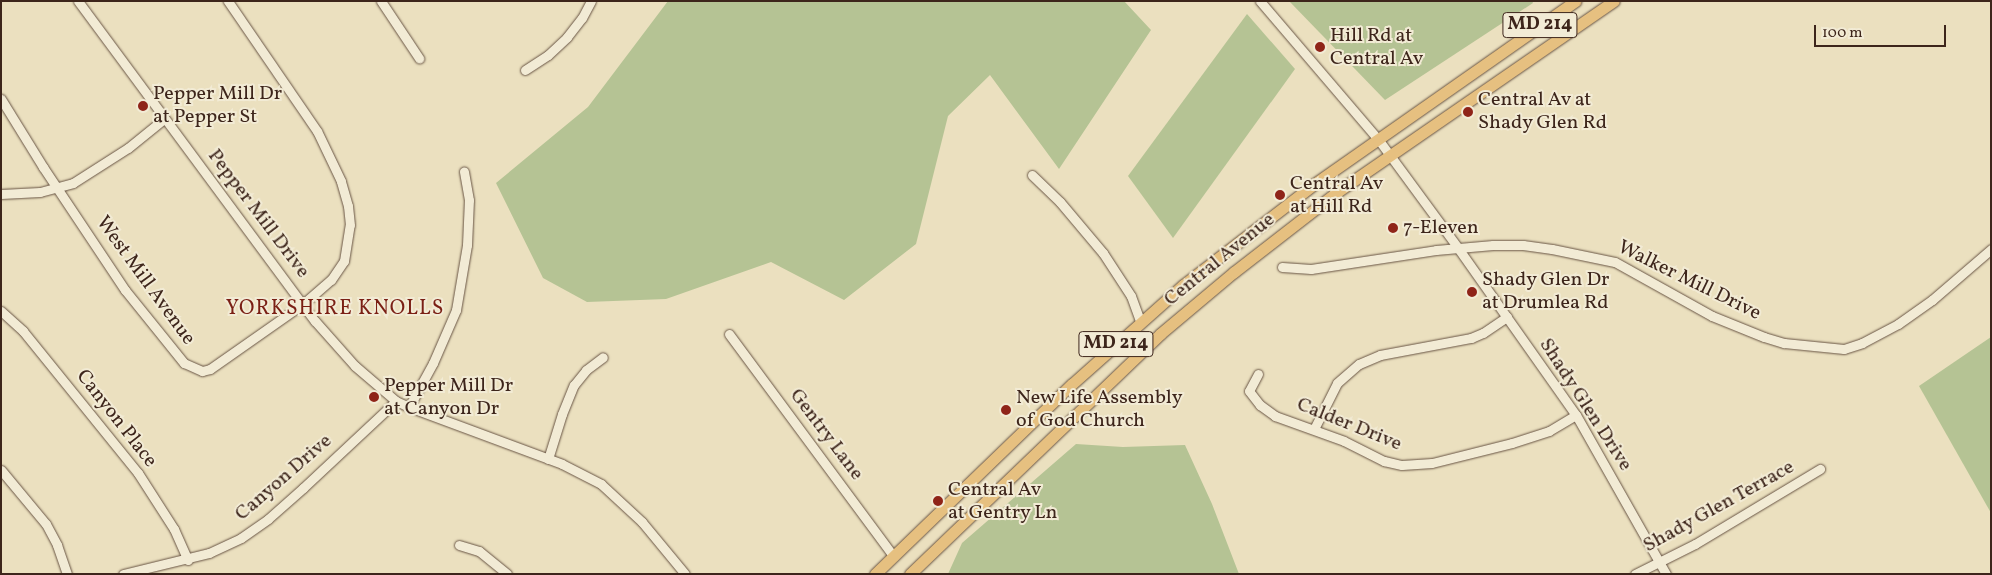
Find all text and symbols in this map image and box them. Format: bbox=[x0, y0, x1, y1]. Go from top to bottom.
road number: MD 214 bbox=[1501, 8, 1579, 42]
scale bar bbox=[1817, 15, 1950, 47]
text: 100 m bbox=[1822, 23, 1862, 44]
place label: Hill Rd at Central Av bbox=[1330, 24, 1423, 71]
marker: Hill Rd at Central Av bbox=[1314, 41, 1326, 53]
place label: Pepper Mill Dr at Pepper St bbox=[153, 82, 282, 129]
place label: Central Av at Shady Glen Rd bbox=[1478, 88, 1608, 135]
marker: Pepper Mill Dr at Pepper St bbox=[137, 100, 149, 112]
marker: Central Av at Shady Glen Rd bbox=[1462, 106, 1474, 118]
street label: Pepper Mill Drive bbox=[202, 145, 314, 283]
place label: Central Av at Hill Rd bbox=[1290, 172, 1383, 219]
marker: Central Av at Hill Rd bbox=[1274, 189, 1286, 201]
street label: Central Avenue bbox=[1160, 208, 1280, 312]
street label: West Mill Avenue bbox=[90, 212, 200, 350]
place label: 7-Eleven bbox=[1403, 216, 1479, 240]
marker: 7-Eleven bbox=[1387, 222, 1399, 234]
street label: Walker Mill Drive bbox=[1613, 236, 1765, 326]
place label: Shady Glen Dr at Drumlea Rd bbox=[1482, 268, 1610, 315]
marker: Shady Glen Dr at Drumlea Rd bbox=[1466, 286, 1478, 298]
district label: YORKSHIRE KNOLLS bbox=[224, 296, 446, 322]
road number: MD 214 bbox=[1077, 328, 1155, 360]
street label: Shady Glen Drive bbox=[1533, 334, 1637, 476]
street label: Canyon Place bbox=[70, 365, 162, 473]
place label: Pepper Mill Dr at Canyon Dr bbox=[384, 374, 513, 421]
street label: Gentry Lane bbox=[784, 384, 868, 486]
place label: New Life Assembly of God Church bbox=[1016, 386, 1183, 433]
marker: Pepper Mill Dr at Canyon Dr bbox=[368, 391, 380, 403]
street label: Calder Drive bbox=[1293, 393, 1405, 457]
marker: New Life Assembly of God Church bbox=[1000, 404, 1012, 416]
street label: Canyon Drive bbox=[231, 430, 337, 526]
street label: Shady Glen Terrace bbox=[1639, 455, 1799, 559]
place label: Central Av at Gentry Ln bbox=[948, 478, 1058, 525]
marker: Central Av at Gentry Ln bbox=[932, 495, 944, 507]

